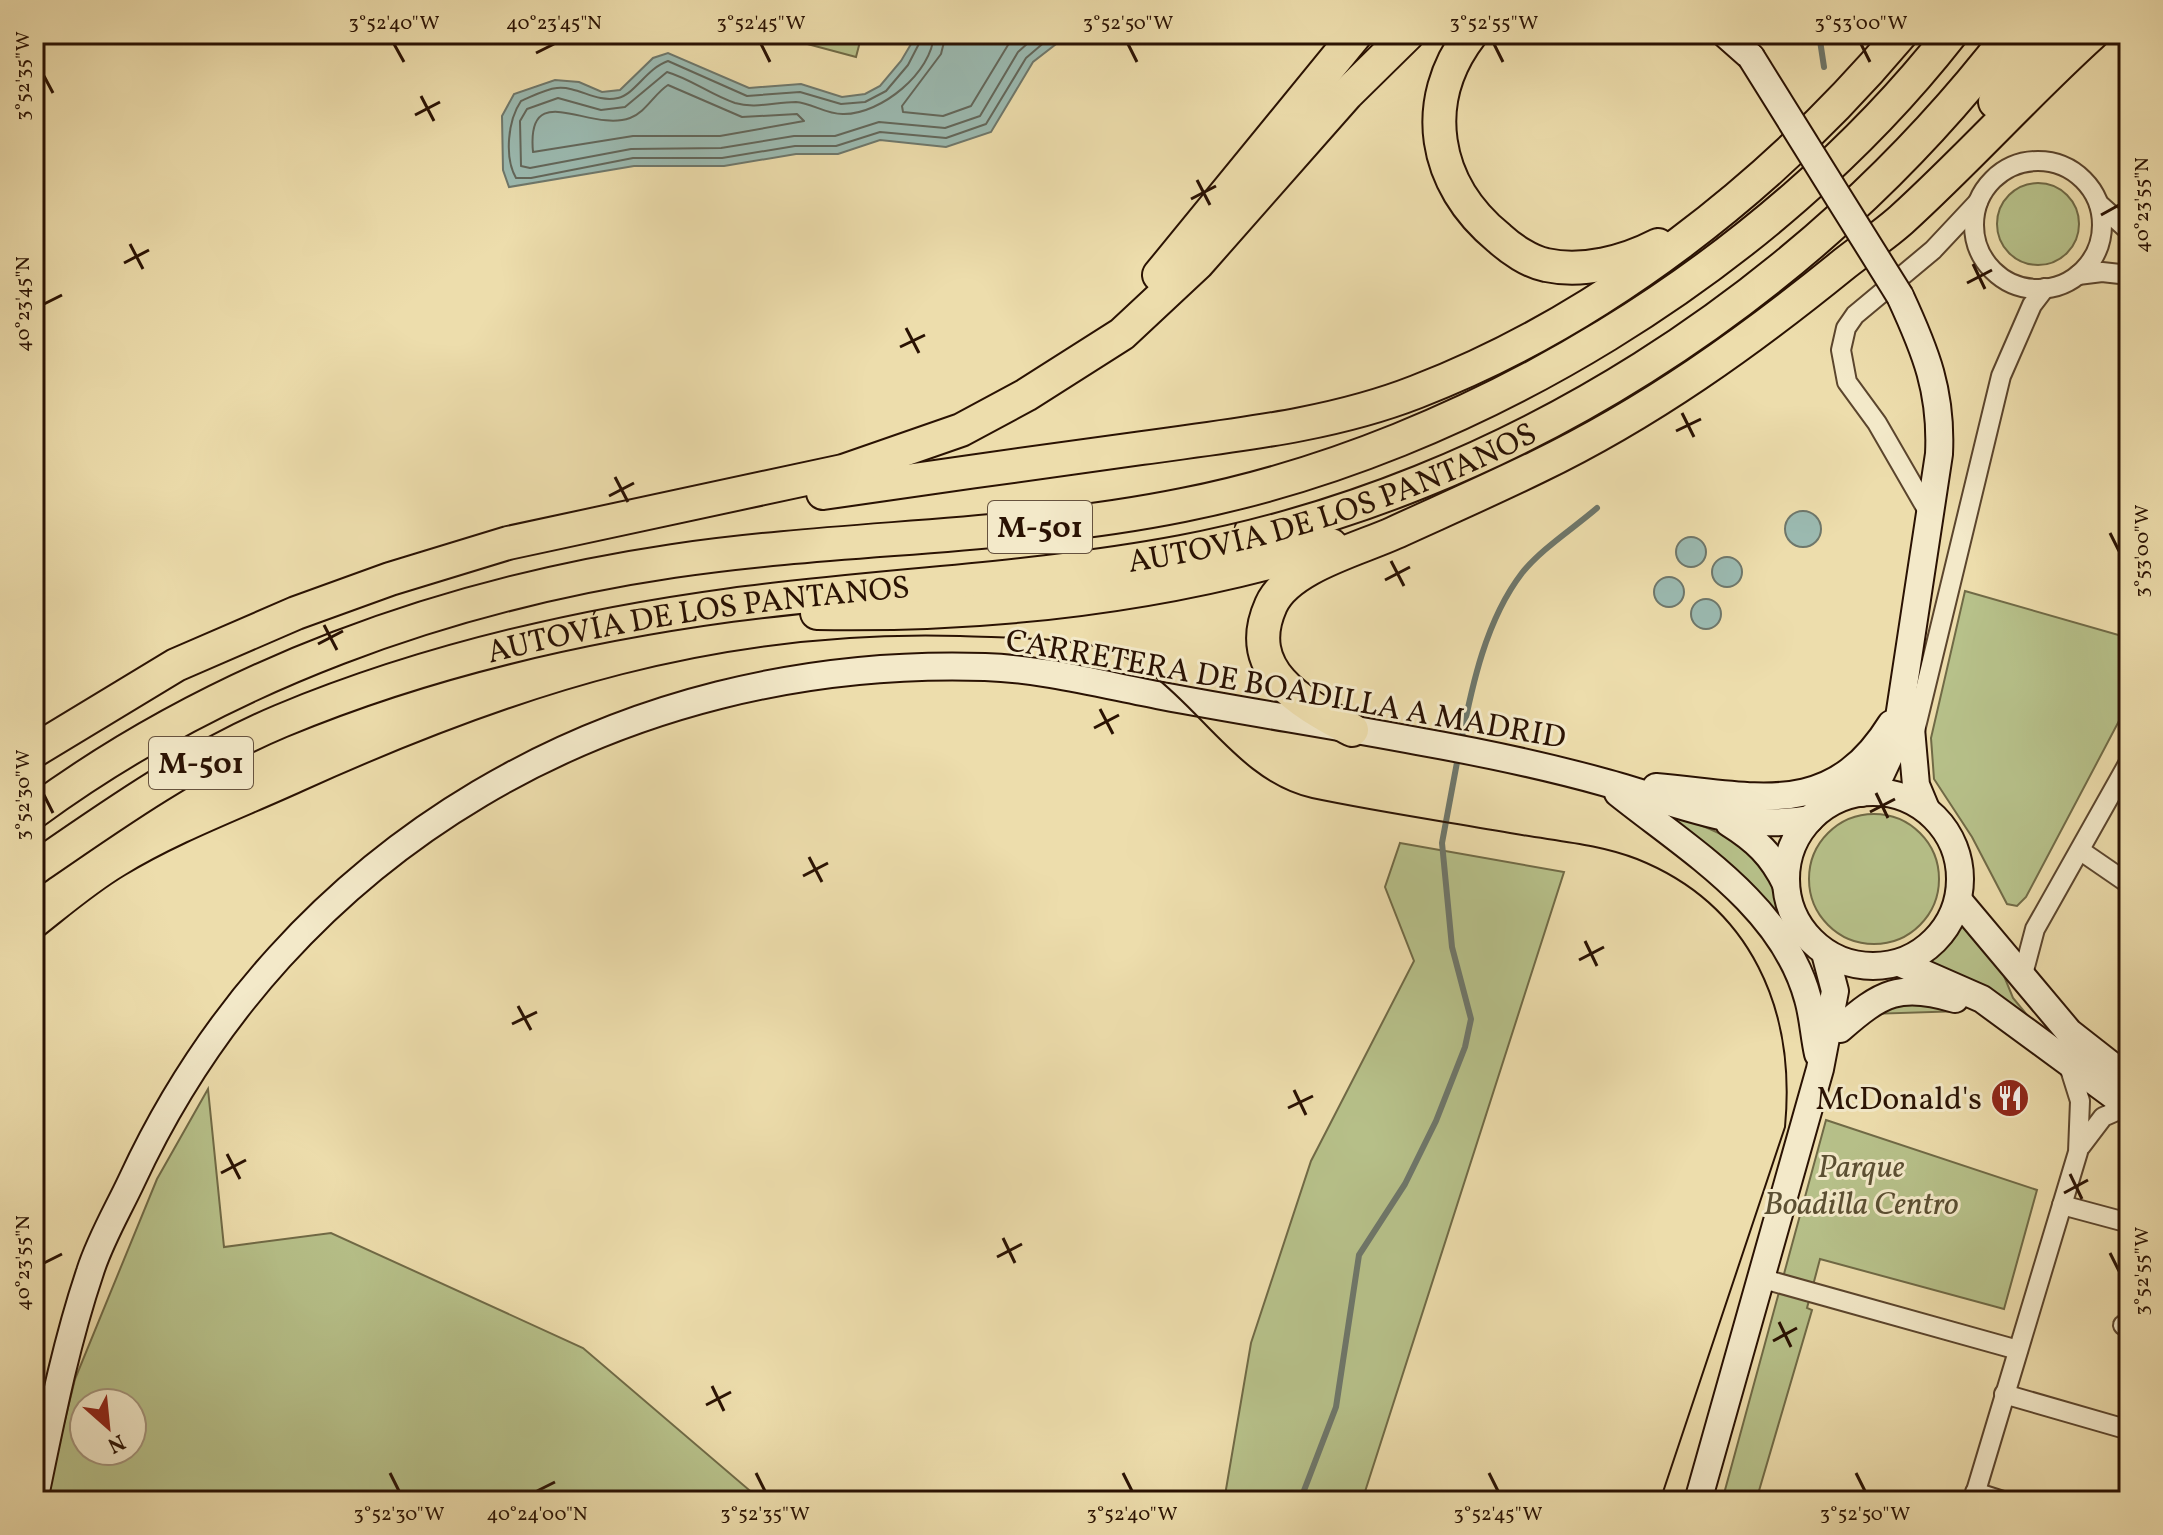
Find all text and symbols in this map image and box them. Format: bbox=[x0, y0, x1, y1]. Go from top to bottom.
text: 3°52'40"W bbox=[348, 10, 440, 38]
text: 40°23'45"N bbox=[506, 10, 602, 38]
text: 3°52'45"W bbox=[717, 10, 805, 38]
text: 3°52'50"W bbox=[1083, 10, 1173, 38]
text: 3°52'55"W bbox=[1450, 10, 1538, 38]
text: 3°53'00"W bbox=[1814, 10, 1908, 38]
text: 3°52'35"W bbox=[10, 31, 38, 121]
text: 40°23'55"N bbox=[2129, 157, 2157, 253]
text: 40°23'45"N bbox=[10, 256, 38, 352]
street label: AUTOVÍA DE LOS PANTANOS bbox=[1125, 413, 1545, 586]
road number: M-501 bbox=[988, 501, 1092, 553]
text: 3°53'00"W bbox=[2129, 504, 2157, 598]
street label: AUTOVÍA DE LOS PANTANOS bbox=[483, 567, 912, 676]
street label: CARRETERA DE BOADILLA A MADRID bbox=[1002, 620, 1569, 762]
road number: M-501 bbox=[149, 737, 253, 789]
text: 3°52'30"W bbox=[10, 749, 38, 841]
restaurant icon: McDonald's bbox=[1989, 1077, 2031, 1119]
place label: McDonald's bbox=[1815, 1079, 1982, 1123]
park label: Parque Boadilla Centro bbox=[1764, 1147, 1959, 1228]
text: 40°23'55"N bbox=[10, 1215, 38, 1311]
text: 3°52'55"W bbox=[2129, 1227, 2157, 1315]
north arrow bbox=[68, 1387, 148, 1467]
text: N bbox=[102, 1425, 130, 1460]
text: 3°52'30"W bbox=[353, 1501, 445, 1529]
text: 40°24'00"N bbox=[486, 1501, 588, 1529]
text: 3°52'35"W bbox=[720, 1501, 810, 1529]
text: 3°52'40"W bbox=[1086, 1501, 1178, 1529]
text: 3°52'45"W bbox=[1454, 1501, 1542, 1529]
text: 3°52'50"W bbox=[1820, 1501, 1910, 1529]

